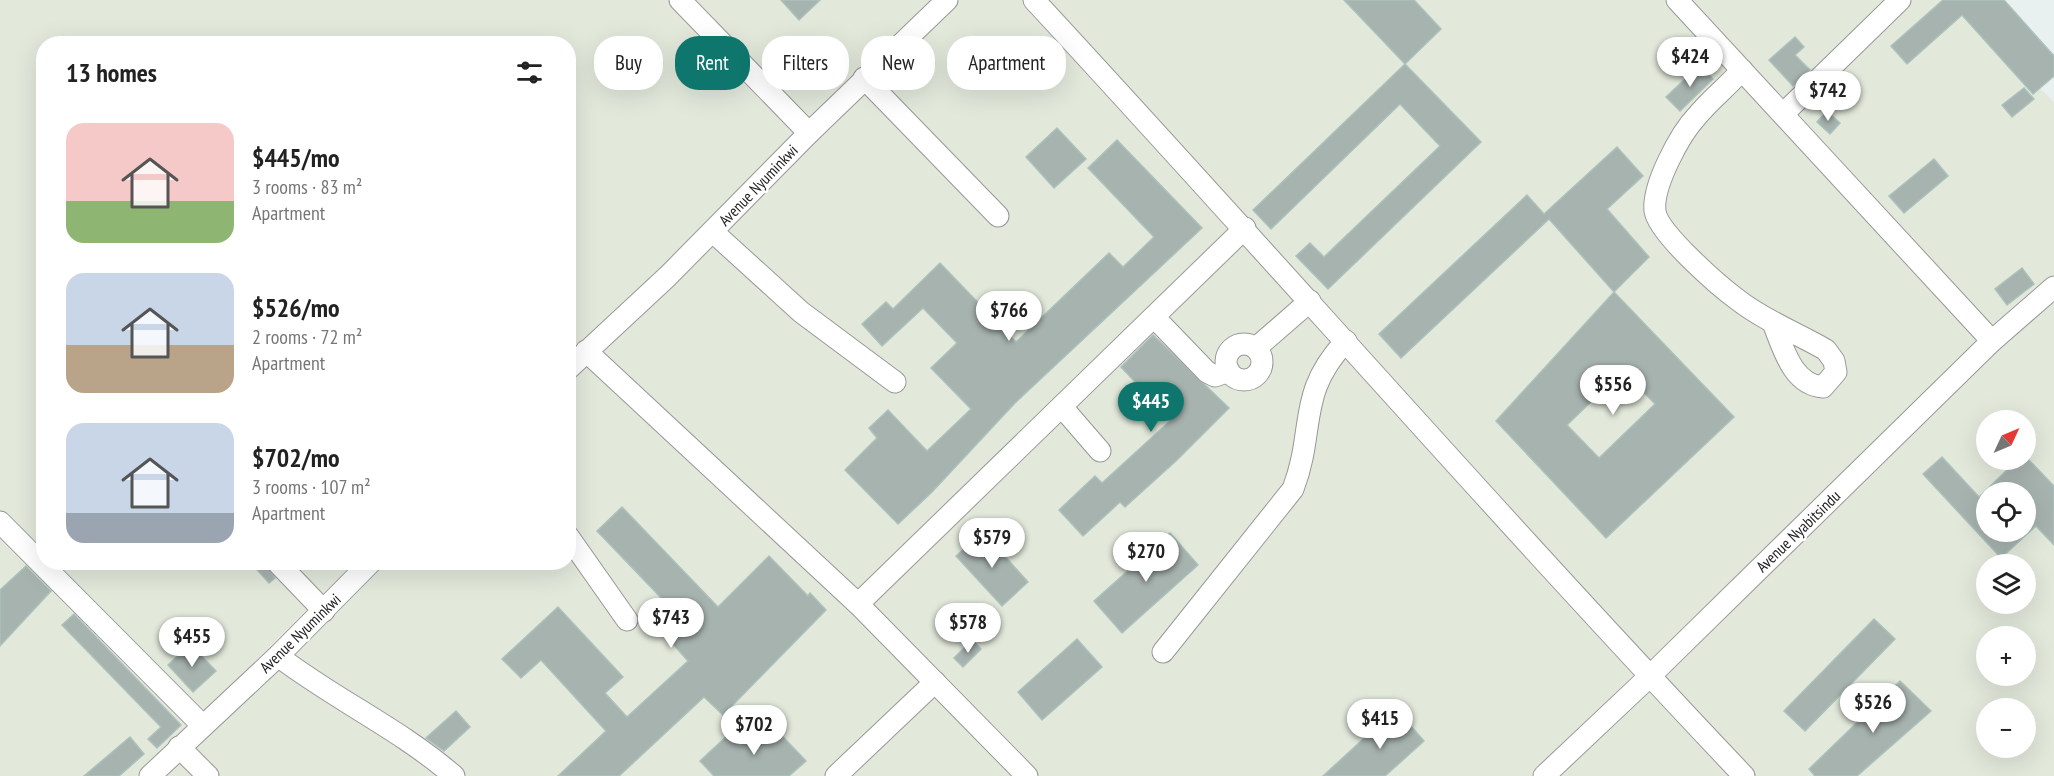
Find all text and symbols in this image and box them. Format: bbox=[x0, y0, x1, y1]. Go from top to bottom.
chip: Buy bbox=[594, 36, 663, 90]
chip: Rent bbox=[675, 36, 750, 90]
chip: Filters bbox=[762, 36, 849, 90]
chip: New bbox=[861, 36, 935, 90]
chip: Apartment bbox=[947, 36, 1066, 90]
pin: $424 bbox=[1654, 37, 1726, 88]
text: $424 bbox=[1671, 43, 1709, 69]
text: 13 homes bbox=[66, 56, 157, 89]
icon: filters bbox=[513, 56, 546, 89]
pin: $742 bbox=[1792, 71, 1864, 122]
text: $742 bbox=[1809, 77, 1847, 103]
street label: Avenue Nyuminkwi bbox=[714, 140, 802, 230]
text: $445/mo bbox=[252, 141, 340, 174]
icon: home bbox=[114, 147, 186, 219]
text: 3 rooms · 83 m² bbox=[252, 174, 362, 200]
text: Apartment bbox=[252, 200, 325, 226]
text: $526/mo bbox=[252, 291, 340, 324]
pin: $766 bbox=[973, 291, 1045, 342]
icon: home bbox=[114, 297, 186, 369]
text: $766 bbox=[990, 297, 1028, 323]
text: 2 rooms · 72 m² bbox=[252, 324, 362, 350]
text: Apartment bbox=[252, 350, 325, 376]
pin: $556 bbox=[1577, 365, 1649, 416]
text: $556 bbox=[1594, 371, 1632, 397]
pin: $445 bbox=[1115, 382, 1187, 433]
text: $445 bbox=[1132, 388, 1170, 414]
north arrow bbox=[1976, 410, 2036, 470]
map controls bbox=[1976, 410, 2036, 758]
text: $702/mo bbox=[252, 441, 340, 474]
icon: home bbox=[114, 447, 186, 519]
text: 3 rooms · 107 m² bbox=[252, 474, 371, 500]
button: locate bbox=[1976, 482, 2036, 542]
street label: Avenue Nyabitsindu bbox=[1752, 486, 1844, 576]
text: Apartment bbox=[252, 500, 325, 526]
pin: $579 bbox=[956, 518, 1028, 569]
text: $579 bbox=[973, 524, 1011, 550]
pin: $270 bbox=[1110, 532, 1182, 583]
text: $270 bbox=[1127, 538, 1165, 564]
button: layers bbox=[1976, 554, 2036, 614]
street label: Avenue Nyuminkwi bbox=[255, 589, 345, 677]
pin: $743 bbox=[635, 598, 707, 649]
pin: $578 bbox=[932, 603, 1004, 654]
text: $743 bbox=[652, 604, 690, 630]
text: $578 bbox=[949, 609, 987, 635]
pin: $455 bbox=[156, 617, 228, 668]
text: $455 bbox=[173, 623, 211, 649]
button: + bbox=[1976, 626, 2036, 686]
pin: $526 bbox=[1837, 683, 1909, 734]
text: $526 bbox=[1854, 689, 1892, 715]
button: − bbox=[1976, 698, 2036, 758]
pin: $415 bbox=[1344, 699, 1416, 750]
pin: $702 bbox=[718, 705, 790, 756]
text: $415 bbox=[1361, 705, 1399, 731]
text: $702 bbox=[735, 711, 773, 737]

